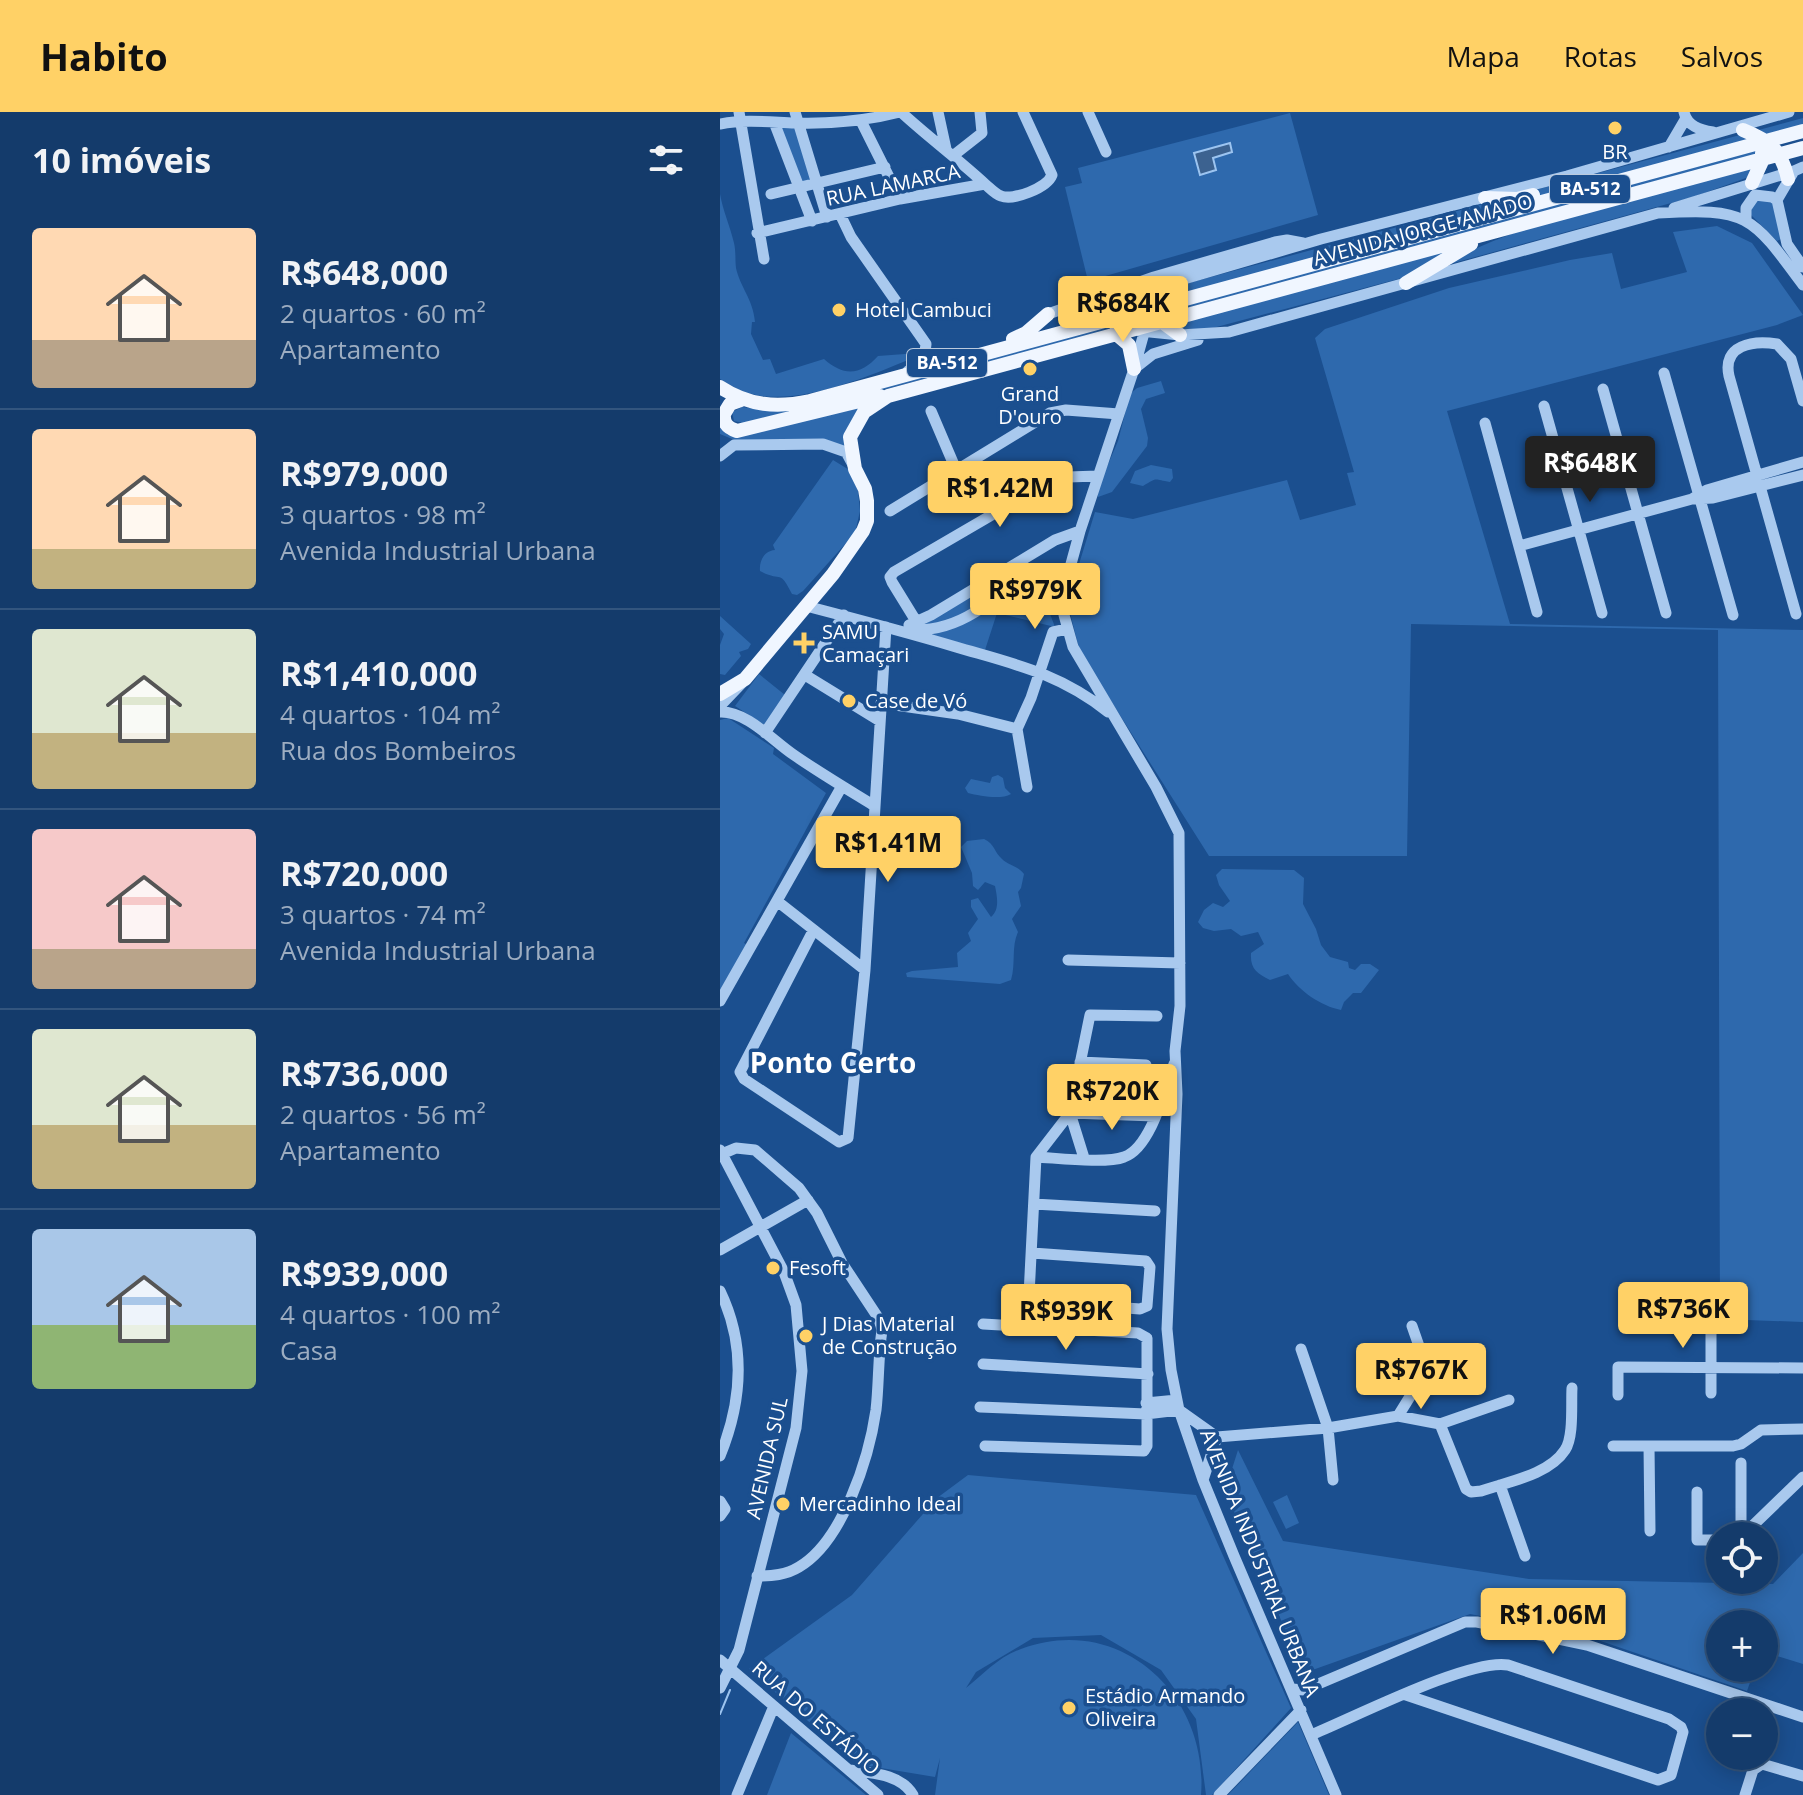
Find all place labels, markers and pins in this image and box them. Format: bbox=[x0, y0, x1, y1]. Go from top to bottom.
marker: BR bbox=[1606, 119, 1624, 137]
place label: BR bbox=[1602, 138, 1628, 165]
pin: R$684K bbox=[1058, 276, 1188, 344]
place label: Hotel Cambuci bbox=[855, 296, 992, 323]
marker: Hotel Cambuci bbox=[830, 301, 848, 319]
marker: Grand D'ouro bbox=[1021, 360, 1039, 378]
place label: Grand D'ouro bbox=[998, 380, 1062, 430]
pin: R$648K bbox=[1525, 436, 1655, 504]
pin: R$1.42M bbox=[926, 461, 1074, 529]
pin: R$979K bbox=[970, 563, 1100, 631]
place label: SAMU Camaçari bbox=[822, 618, 909, 668]
marker: SAMU Camaçari bbox=[793, 632, 815, 654]
place label: Case de Vó bbox=[865, 687, 967, 714]
marker: Case de Vó bbox=[840, 692, 858, 710]
pin: R$1.41M bbox=[814, 816, 962, 884]
pin: R$720K bbox=[1047, 1064, 1177, 1132]
place label: Fesoft bbox=[789, 1254, 846, 1281]
marker: Fesoft bbox=[764, 1259, 782, 1277]
pin: R$736K bbox=[1618, 1282, 1748, 1350]
pin: R$939K bbox=[1001, 1284, 1131, 1352]
place label: J Dias Material de Construção bbox=[820, 1310, 957, 1360]
marker: J Dias Material de Construção bbox=[797, 1327, 815, 1345]
pin: R$767K bbox=[1356, 1343, 1486, 1411]
place label: Mercadinho Ideal bbox=[799, 1490, 961, 1517]
marker: Mercadinho Ideal bbox=[774, 1495, 792, 1513]
pin: R$1.06M bbox=[1479, 1588, 1627, 1656]
place label: Estádio Armando Oliveira bbox=[1085, 1682, 1245, 1732]
marker: Estádio Armando Oliveira bbox=[1060, 1699, 1078, 1717]

